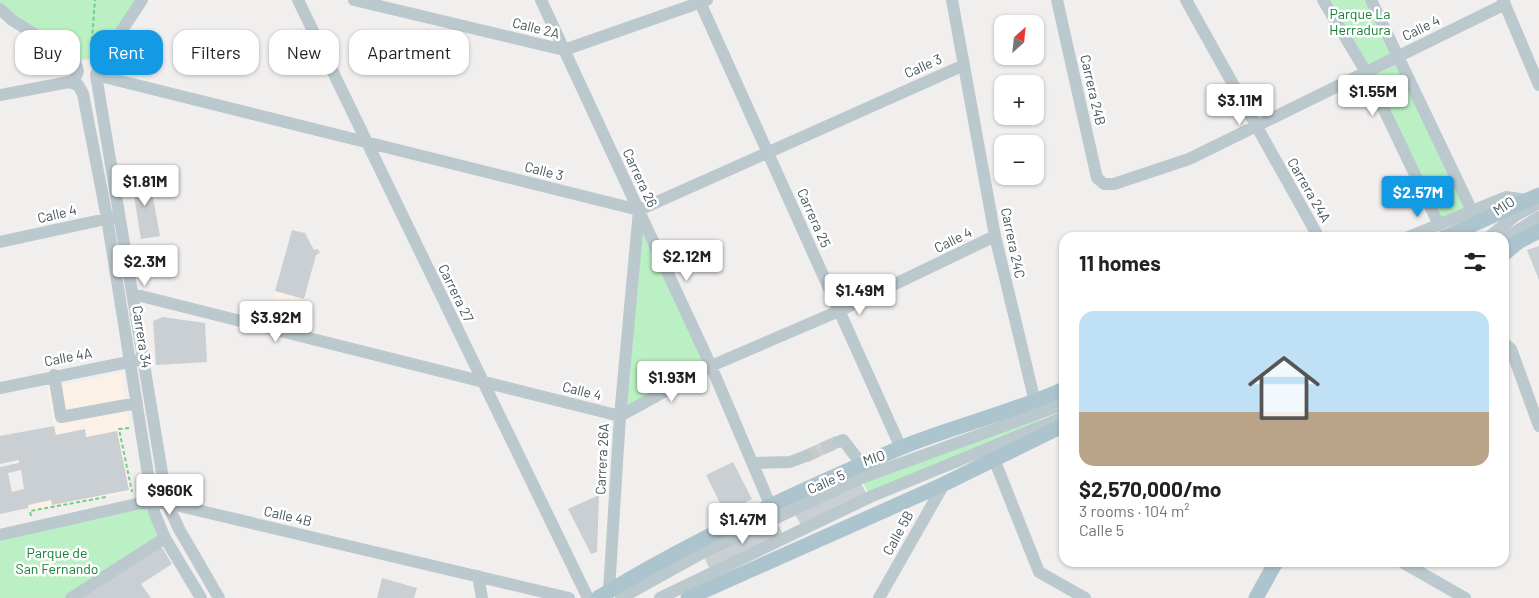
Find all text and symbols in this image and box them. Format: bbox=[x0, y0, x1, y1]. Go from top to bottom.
park label: Parque La Herradura bbox=[1329, 5, 1391, 38]
street label: Calle 4 bbox=[1399, 11, 1442, 44]
street label: Calle 2A bbox=[511, 13, 562, 42]
north arrow bbox=[994, 15, 1044, 65]
map controls bbox=[994, 15, 1044, 185]
chip: Buy bbox=[15, 30, 80, 75]
chip: Rent bbox=[90, 30, 163, 75]
chip: Filters bbox=[173, 30, 259, 75]
chip: New bbox=[269, 30, 339, 75]
chip: Apartment bbox=[349, 30, 469, 75]
street label: Calle 3 bbox=[901, 50, 944, 81]
street label: Carrera 24B bbox=[1077, 53, 1110, 127]
pin: $1.55M bbox=[1332, 74, 1414, 117]
button: + bbox=[994, 75, 1044, 125]
text: $1.55M bbox=[1349, 81, 1397, 100]
pin: $3.11M bbox=[1199, 84, 1281, 126]
text: $3.11M bbox=[1218, 90, 1263, 109]
button: − bbox=[994, 135, 1044, 185]
street label: Carrera 26 bbox=[619, 146, 661, 210]
street label: Carrera 24A bbox=[1284, 154, 1335, 226]
street label: Calle 3 bbox=[523, 157, 565, 184]
pin: $1.81M bbox=[104, 164, 186, 207]
text: $1.81M bbox=[123, 171, 167, 190]
pin: $2.57M bbox=[1377, 176, 1459, 218]
text: $2.57M bbox=[1393, 182, 1443, 201]
street label: Carrera 25 bbox=[794, 186, 835, 250]
street label: MIO bbox=[1490, 192, 1518, 219]
street label: Calle 4 bbox=[35, 201, 78, 226]
street label: Carrera 24C bbox=[998, 206, 1029, 280]
street label: Calle 4 bbox=[931, 223, 974, 256]
pin: $2.12M bbox=[646, 240, 728, 282]
pin: $2.3M bbox=[110, 244, 180, 287]
text: $2.12M bbox=[663, 246, 711, 265]
icon: filters bbox=[1461, 248, 1489, 276]
text: 11 homes bbox=[1079, 250, 1161, 275]
text: $2.3M bbox=[124, 251, 166, 270]
street label: Carrera 27 bbox=[435, 261, 478, 325]
pin: $1.49M bbox=[819, 274, 901, 316]
text: $1.49M bbox=[836, 280, 884, 299]
pin: $3.92M bbox=[235, 300, 317, 343]
street label: Carrera 34 bbox=[129, 304, 156, 369]
text: $3.92M bbox=[250, 307, 302, 326]
street label: Calle 4A bbox=[42, 343, 94, 369]
icon: home bbox=[1239, 343, 1329, 433]
pin: $1.93M bbox=[631, 360, 713, 403]
text: $1.93M bbox=[648, 367, 696, 386]
street label: Calle 4 bbox=[561, 377, 604, 404]
street label: Carrera 26A bbox=[591, 422, 612, 495]
street label: MIO bbox=[860, 446, 887, 469]
street label: Calle 5 bbox=[804, 466, 847, 497]
pin: $960K bbox=[135, 474, 205, 516]
text: $2,570,000/mo bbox=[1079, 476, 1221, 501]
text: $960K bbox=[147, 480, 193, 499]
text: 3 rooms · 104 m² bbox=[1079, 501, 1189, 520]
street label: Calle 4B bbox=[262, 502, 314, 529]
pin: $1.47M bbox=[702, 502, 784, 545]
street label: Calle 5B bbox=[878, 508, 917, 558]
text: $1.47M bbox=[719, 509, 767, 528]
text: Calle 5 bbox=[1079, 520, 1124, 539]
park label: Parque de San Fernando bbox=[15, 544, 99, 577]

